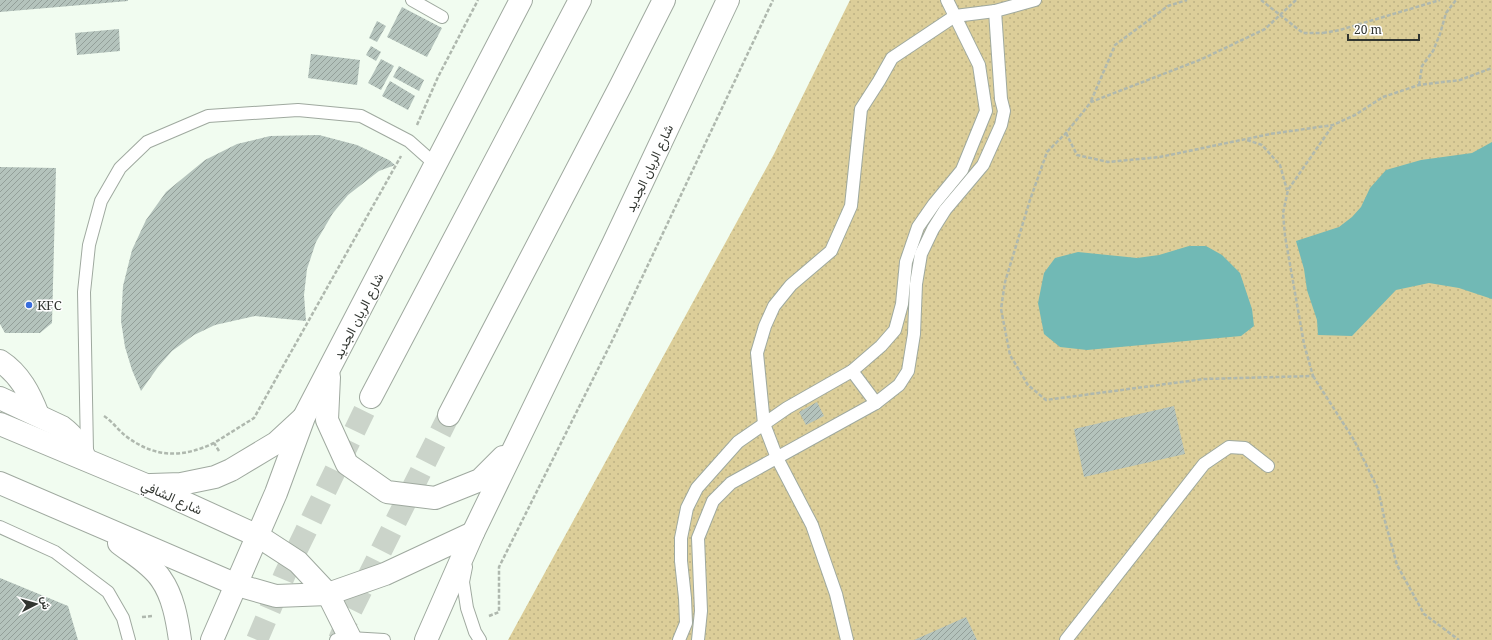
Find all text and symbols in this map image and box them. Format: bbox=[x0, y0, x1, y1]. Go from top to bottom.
scale bar bbox=[1348, 16, 1419, 42]
text: 20 m bbox=[1354, 21, 1382, 38]
street label: شارع الريان الجديد bbox=[621, 121, 678, 215]
street label: شارع الريان الجديد bbox=[329, 270, 388, 363]
place label: KFC bbox=[37, 296, 62, 314]
marker: KFC bbox=[24, 300, 34, 310]
street label: شارع الشافي bbox=[138, 476, 205, 520]
north arrow bbox=[16, 584, 56, 624]
text: ش bbox=[38, 596, 55, 610]

